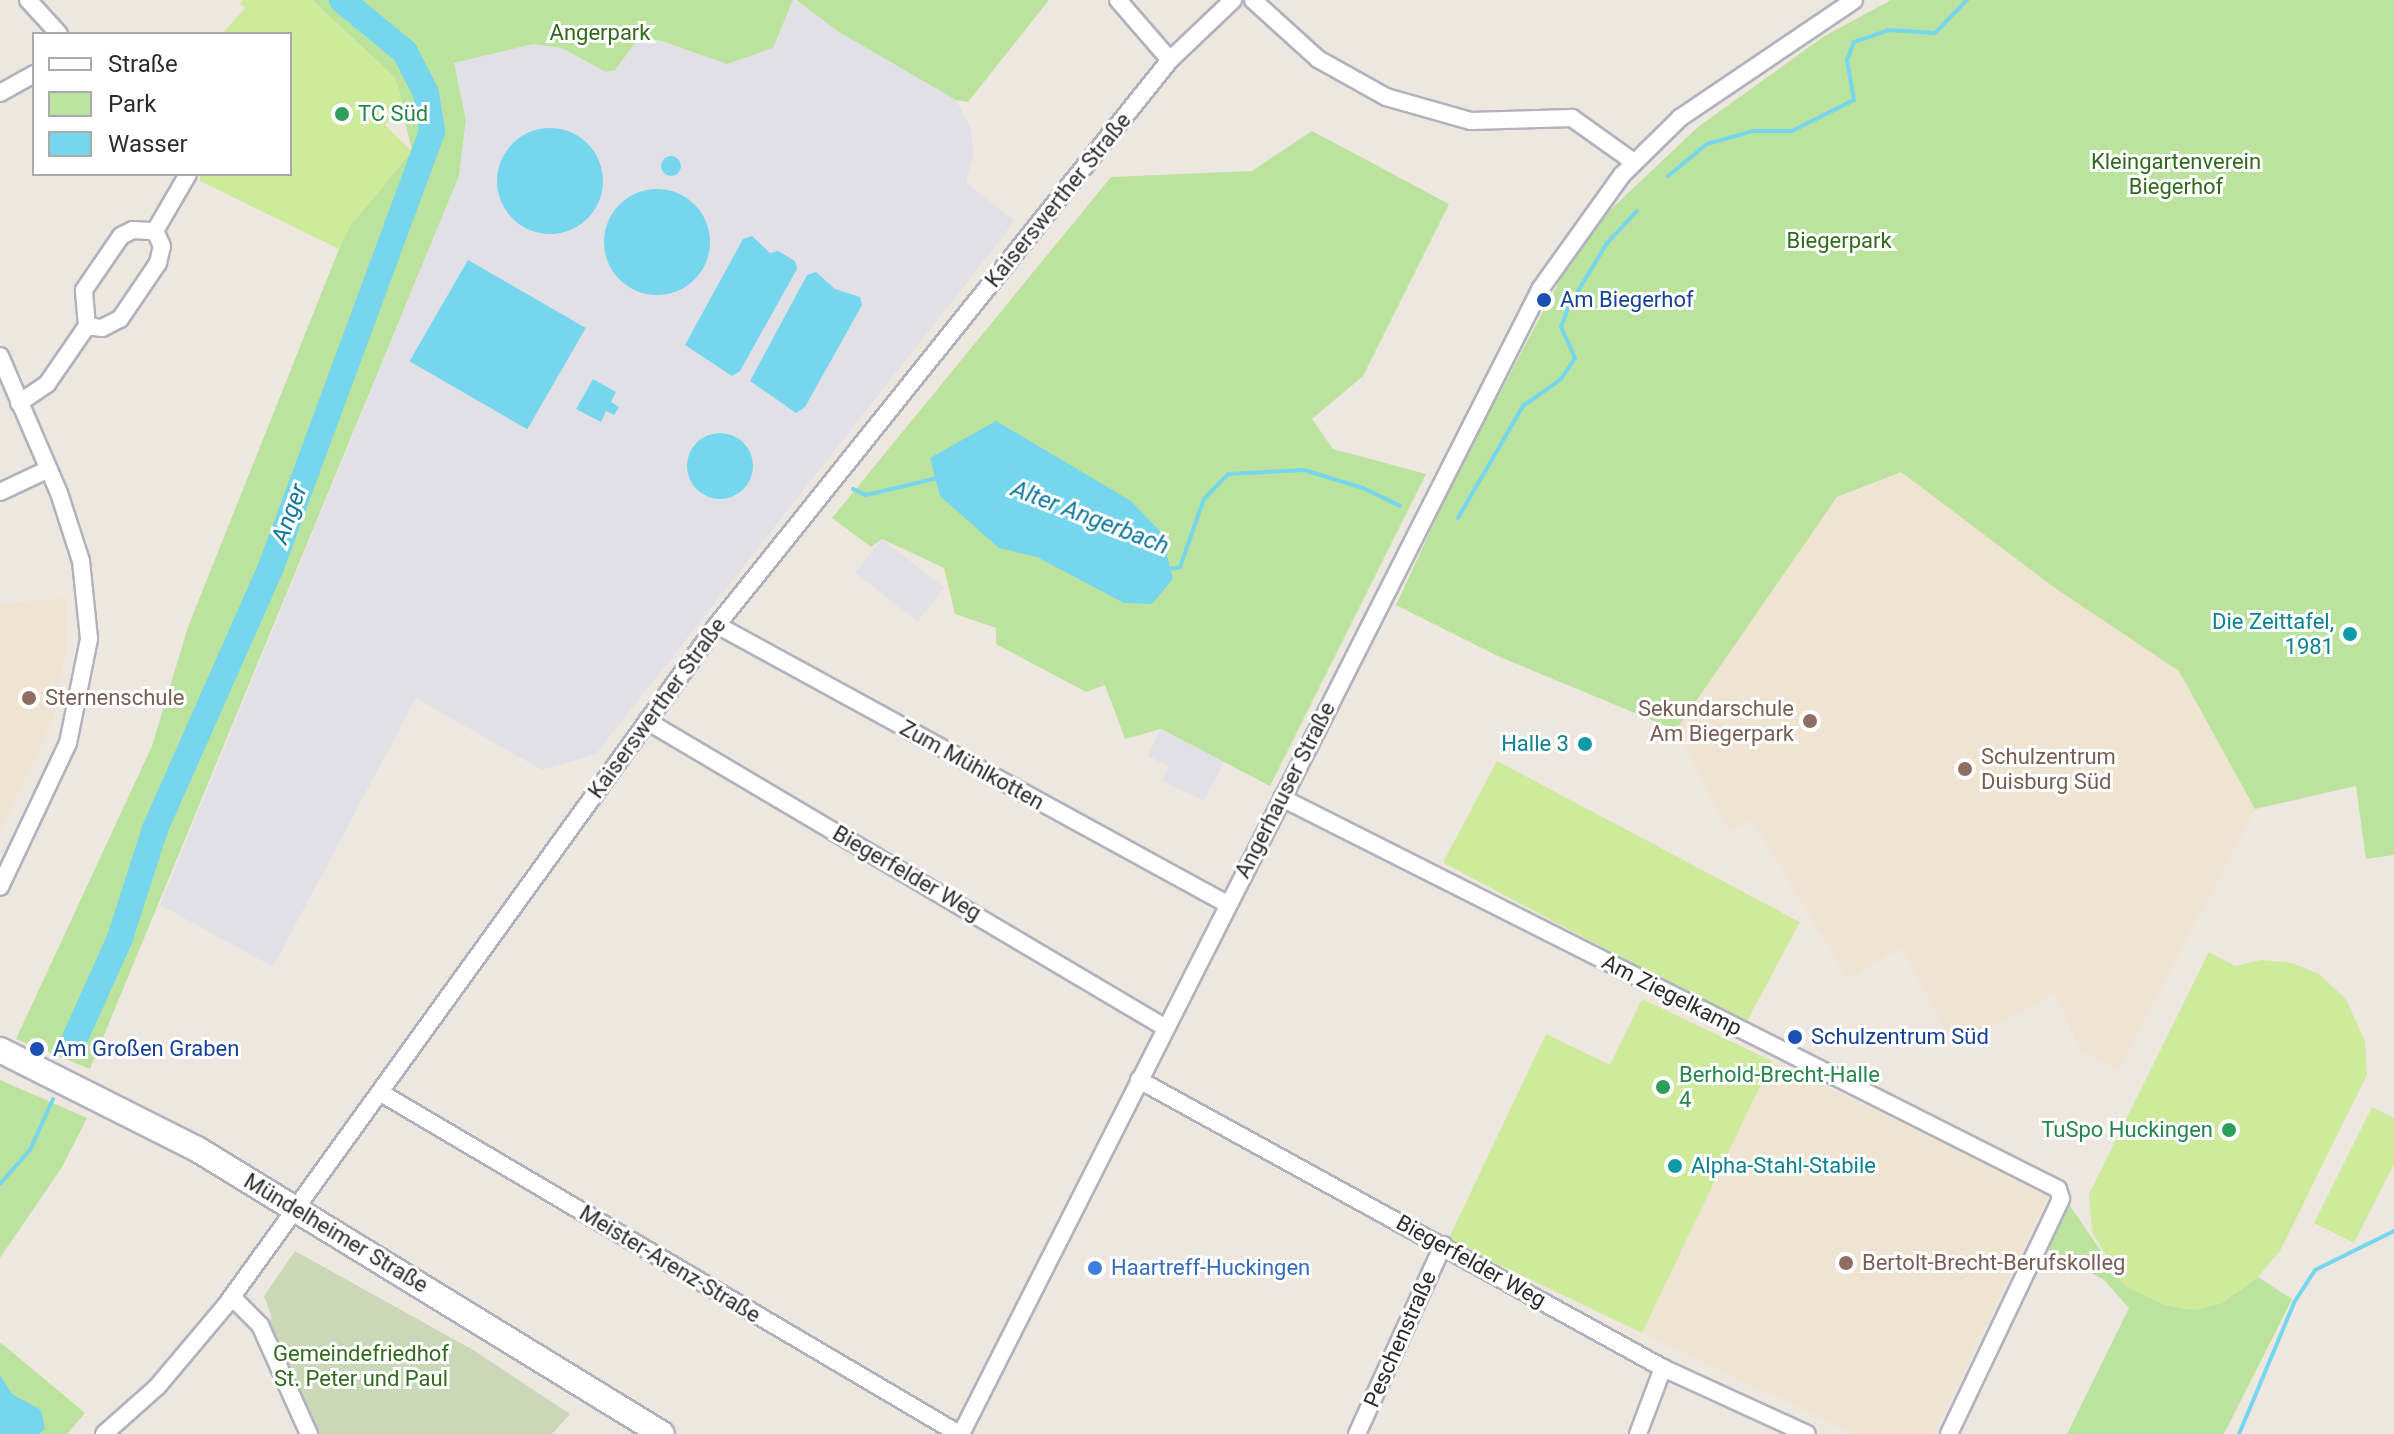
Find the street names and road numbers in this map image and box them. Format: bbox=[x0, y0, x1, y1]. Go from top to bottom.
street label: Kaiserswerther Straße bbox=[979, 107, 1137, 293]
street label: Kaiserswerther Straße bbox=[583, 612, 731, 804]
street label: Angerhauser Straße bbox=[1229, 698, 1341, 882]
street label: Zum Mühlkotten bbox=[895, 715, 1049, 815]
street label: Biegerfelder Weg bbox=[828, 820, 986, 926]
street label: Am Ziegelkamp bbox=[1598, 948, 1746, 1042]
street label: Mündelheimer Straße bbox=[239, 1168, 433, 1298]
street label: Meister-Arenz-Straße bbox=[575, 1200, 765, 1328]
street label: Biegerfelder Weg bbox=[1392, 1209, 1550, 1313]
street label: Peschenstraße bbox=[1358, 1267, 1442, 1411]

